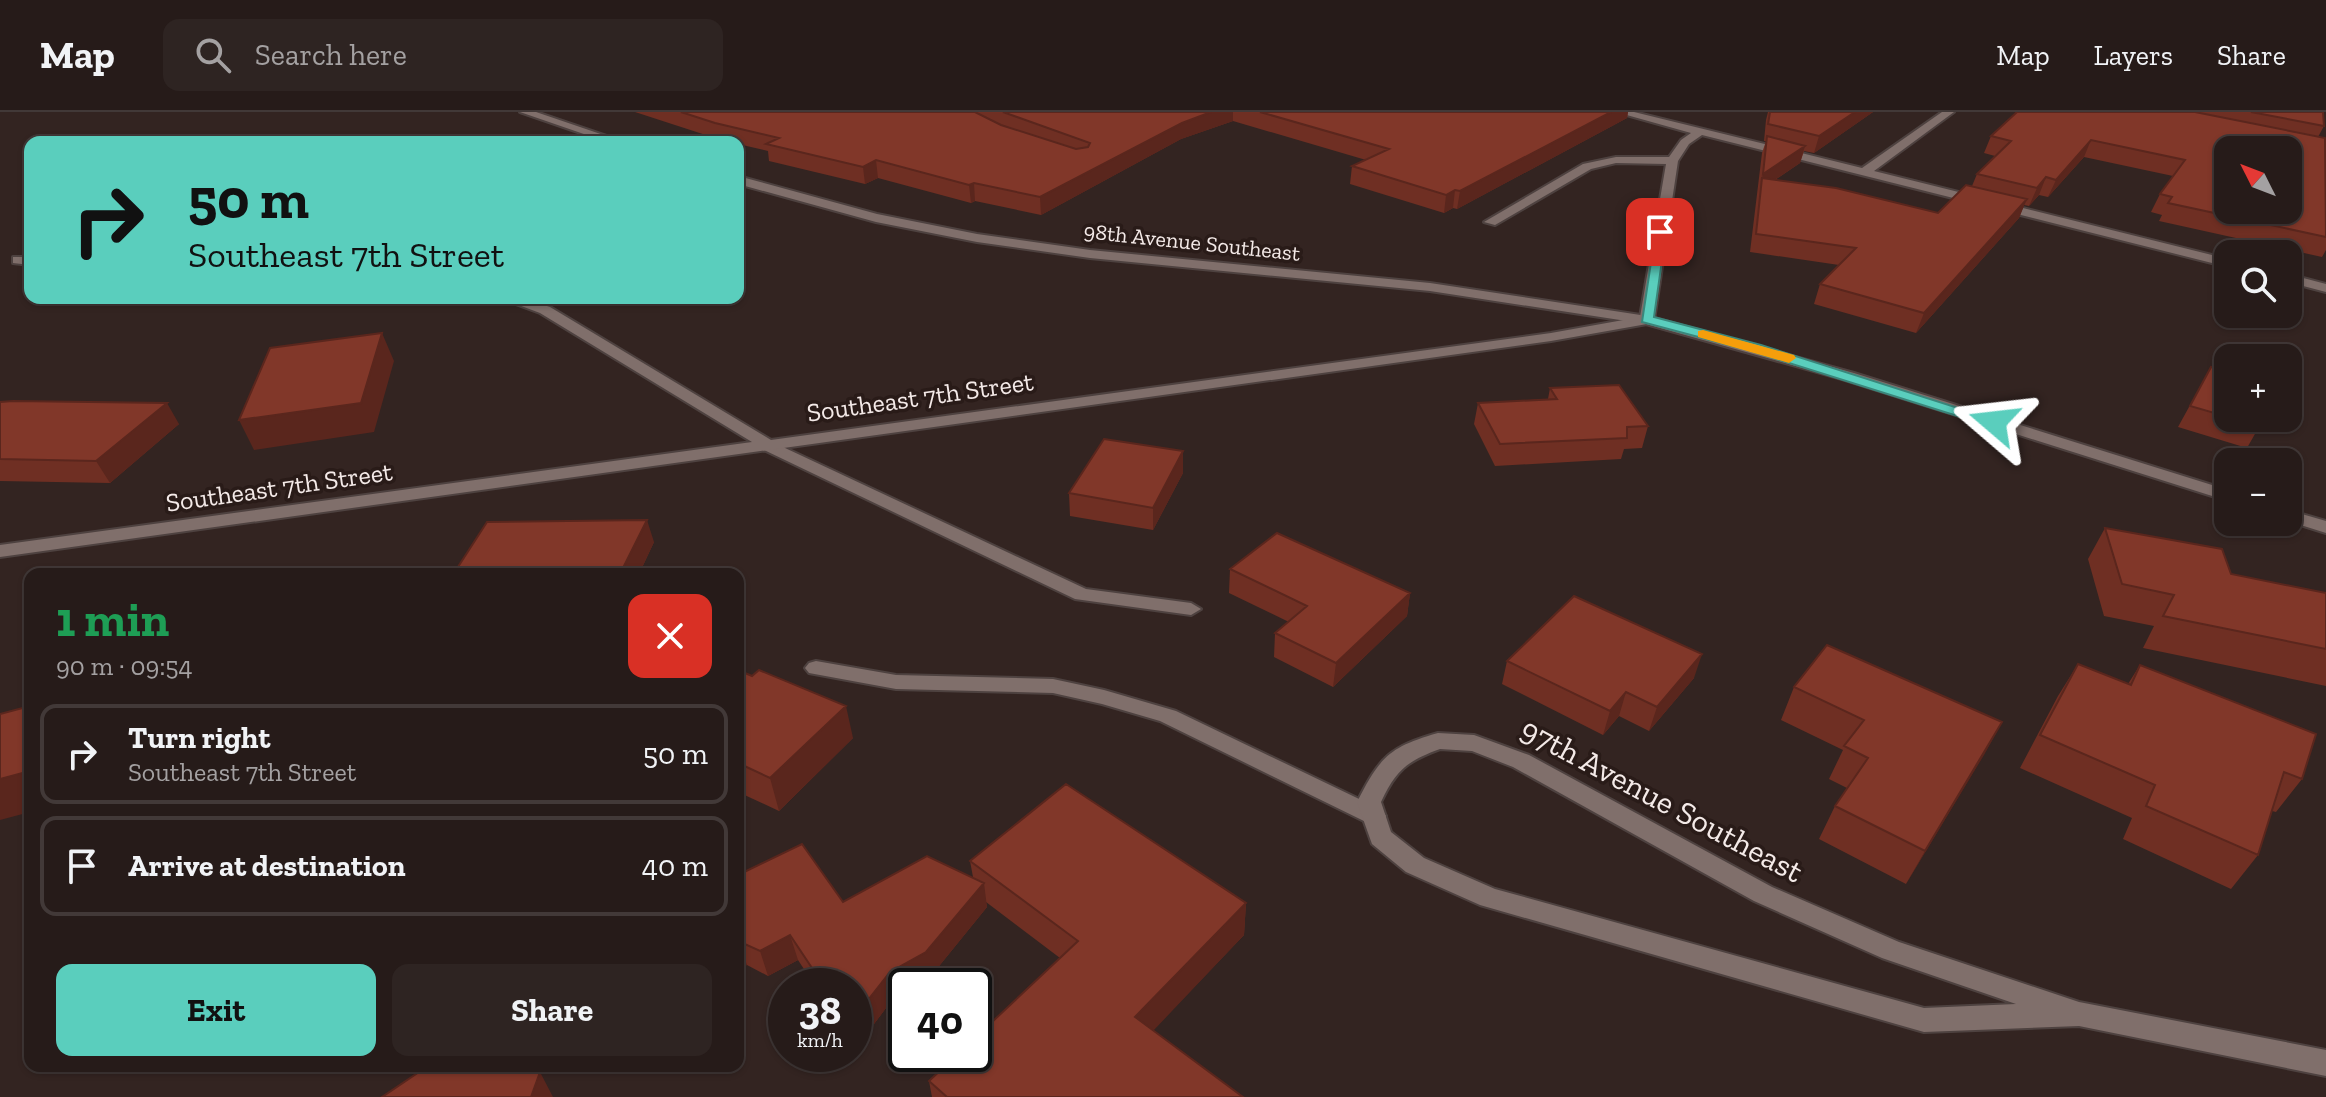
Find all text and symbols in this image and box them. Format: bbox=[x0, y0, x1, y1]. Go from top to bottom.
search box bbox=[163, 19, 723, 91]
text: Map bbox=[40, 32, 115, 78]
icon: search bbox=[191, 33, 235, 77]
text: Search here bbox=[255, 37, 407, 73]
text: Map bbox=[1996, 39, 2050, 72]
text: Layers bbox=[2094, 39, 2173, 72]
text: Share bbox=[2217, 39, 2286, 72]
north arrow bbox=[2214, 136, 2302, 224]
map controls bbox=[2214, 136, 2302, 536]
text: 50 m bbox=[188, 165, 309, 232]
icon: right bbox=[56, 168, 160, 272]
pin bbox=[1626, 198, 1694, 266]
icon: arrive bbox=[1638, 210, 1682, 254]
street label: 98th Avenue Southeast bbox=[1082, 217, 1302, 267]
text: Southeast 7th Street bbox=[188, 233, 504, 276]
button: search bbox=[2214, 240, 2302, 328]
button: + bbox=[2214, 344, 2302, 432]
street label: Southeast 7th Street bbox=[805, 365, 1036, 429]
position arrow bbox=[1952, 380, 2036, 464]
button: − bbox=[2214, 448, 2302, 536]
street label: Southeast 7th Street bbox=[164, 455, 395, 519]
text: 1 min bbox=[56, 591, 169, 648]
button: close bbox=[628, 594, 712, 678]
text: 90 m · 09:54 bbox=[56, 650, 193, 682]
street label: 97th Avenue Southeast bbox=[1514, 709, 1810, 891]
text: Turn right bbox=[128, 720, 270, 756]
icon: right bbox=[60, 732, 104, 776]
text: 50 m bbox=[643, 736, 708, 772]
text: Southeast 7th Street bbox=[128, 756, 356, 788]
icon: arrive bbox=[60, 844, 104, 888]
text: Arrive at destination bbox=[128, 848, 405, 884]
text: 40 m bbox=[642, 848, 708, 884]
button: Exit bbox=[56, 964, 376, 1056]
button: Share bbox=[392, 964, 712, 1056]
speed limit sign: 40 bbox=[888, 968, 992, 1072]
text: 38 bbox=[799, 986, 841, 1034]
text: km/h bbox=[797, 1028, 843, 1052]

